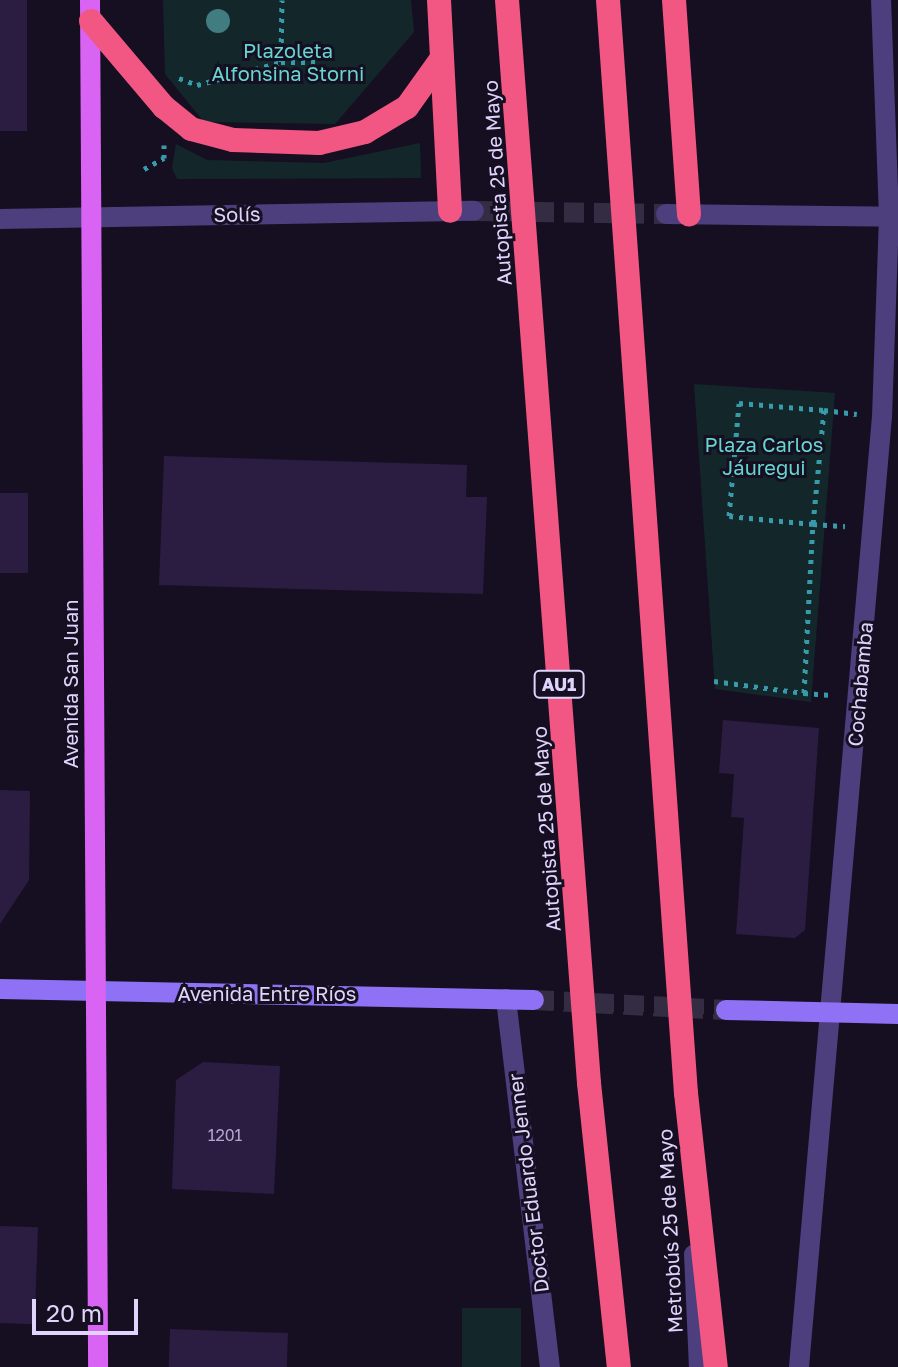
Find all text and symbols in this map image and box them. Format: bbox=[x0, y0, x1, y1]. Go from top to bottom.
park label: Plazoleta Alfonsina Storni bbox=[212, 38, 364, 85]
street label: Autopista 25 de Mayo bbox=[478, 80, 516, 286]
street label: Solís bbox=[213, 202, 261, 226]
park label: Plaza Carlos Jáuregui bbox=[705, 432, 823, 479]
street label: Avenida San Juan bbox=[58, 599, 82, 769]
street label: Cochabamba bbox=[843, 621, 877, 747]
road number: AU1 bbox=[533, 670, 585, 698]
street label: Autopista 25 de Mayo bbox=[527, 726, 565, 932]
street label: Avenida Entre Ríos bbox=[178, 981, 356, 1005]
street label: Doctor Eduardo Jenner bbox=[503, 1072, 553, 1294]
house number: 1201 bbox=[208, 1125, 242, 1145]
street label: Metrobús 25 de Mayo bbox=[653, 1128, 687, 1334]
scale bar bbox=[36, 1283, 142, 1333]
text: 20 m bbox=[46, 1298, 102, 1327]

